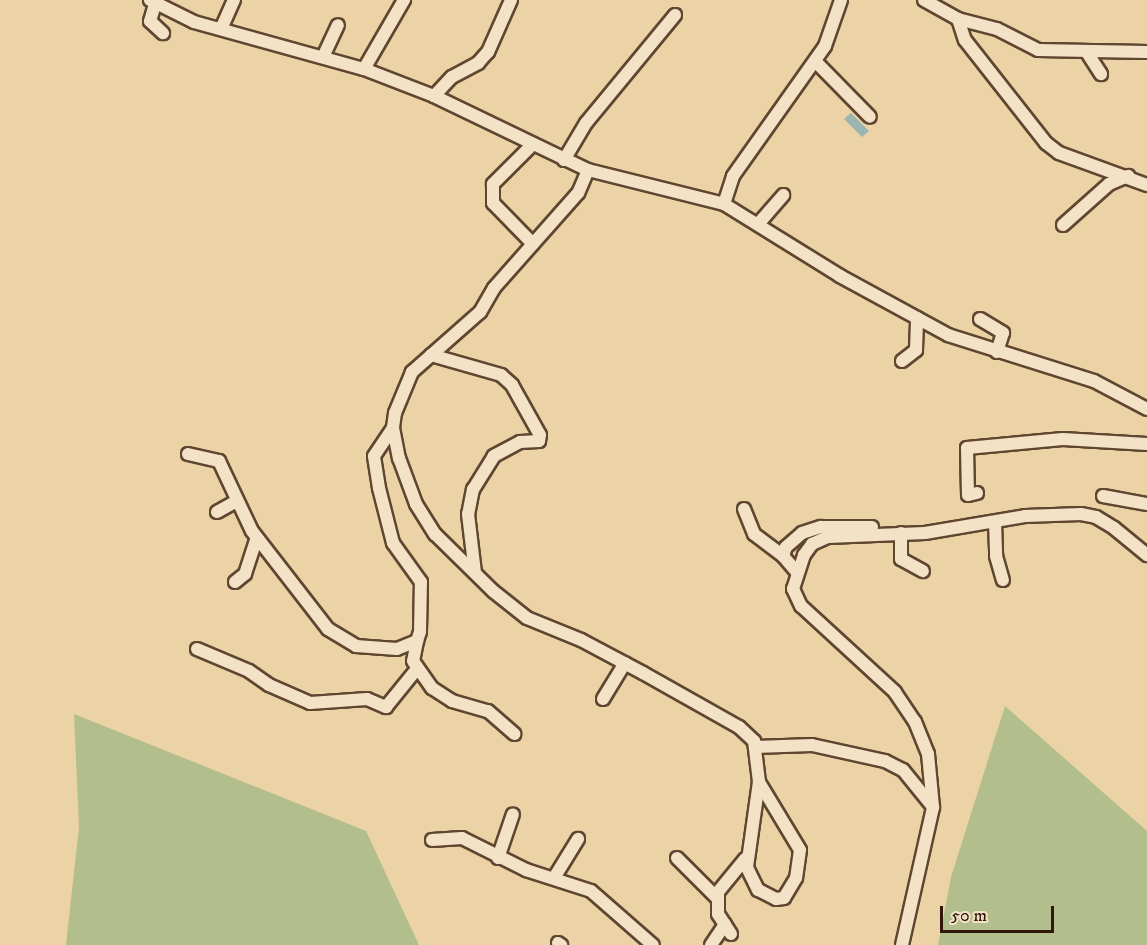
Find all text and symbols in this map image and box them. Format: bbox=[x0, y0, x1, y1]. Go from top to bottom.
scale bar bbox=[943, 894, 1057, 932]
text: 50 m bbox=[951, 905, 987, 927]

